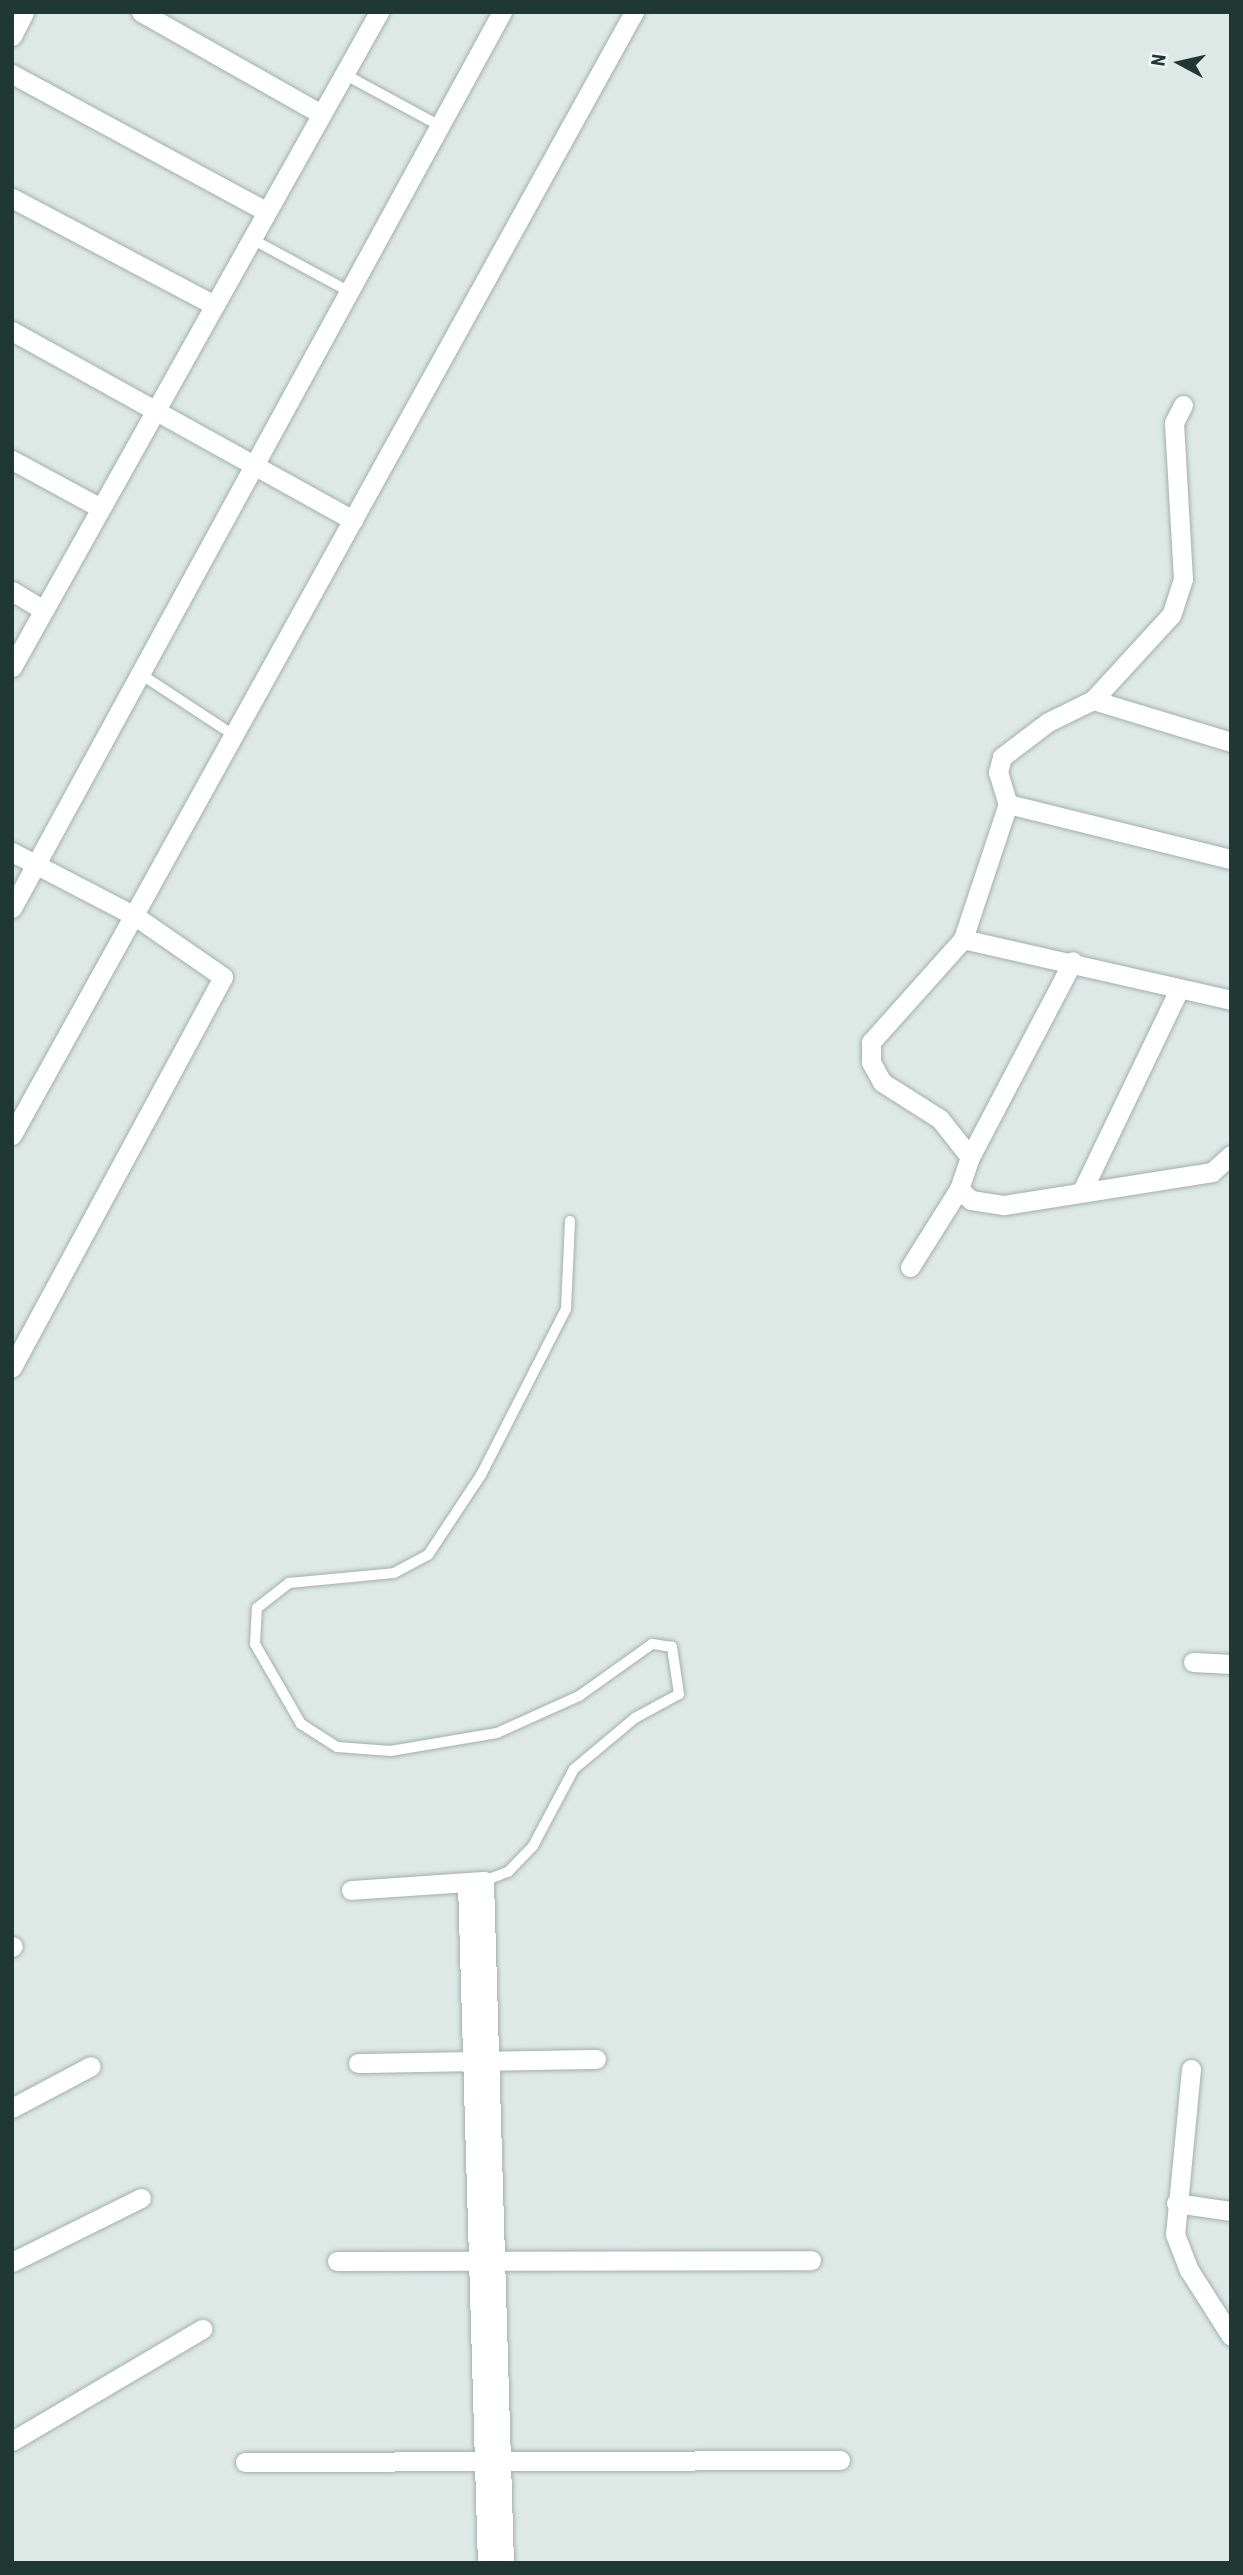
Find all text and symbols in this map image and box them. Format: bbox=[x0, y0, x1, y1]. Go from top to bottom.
north arrow bbox=[1145, 28, 1215, 98]
text: N bbox=[1147, 53, 1171, 67]

